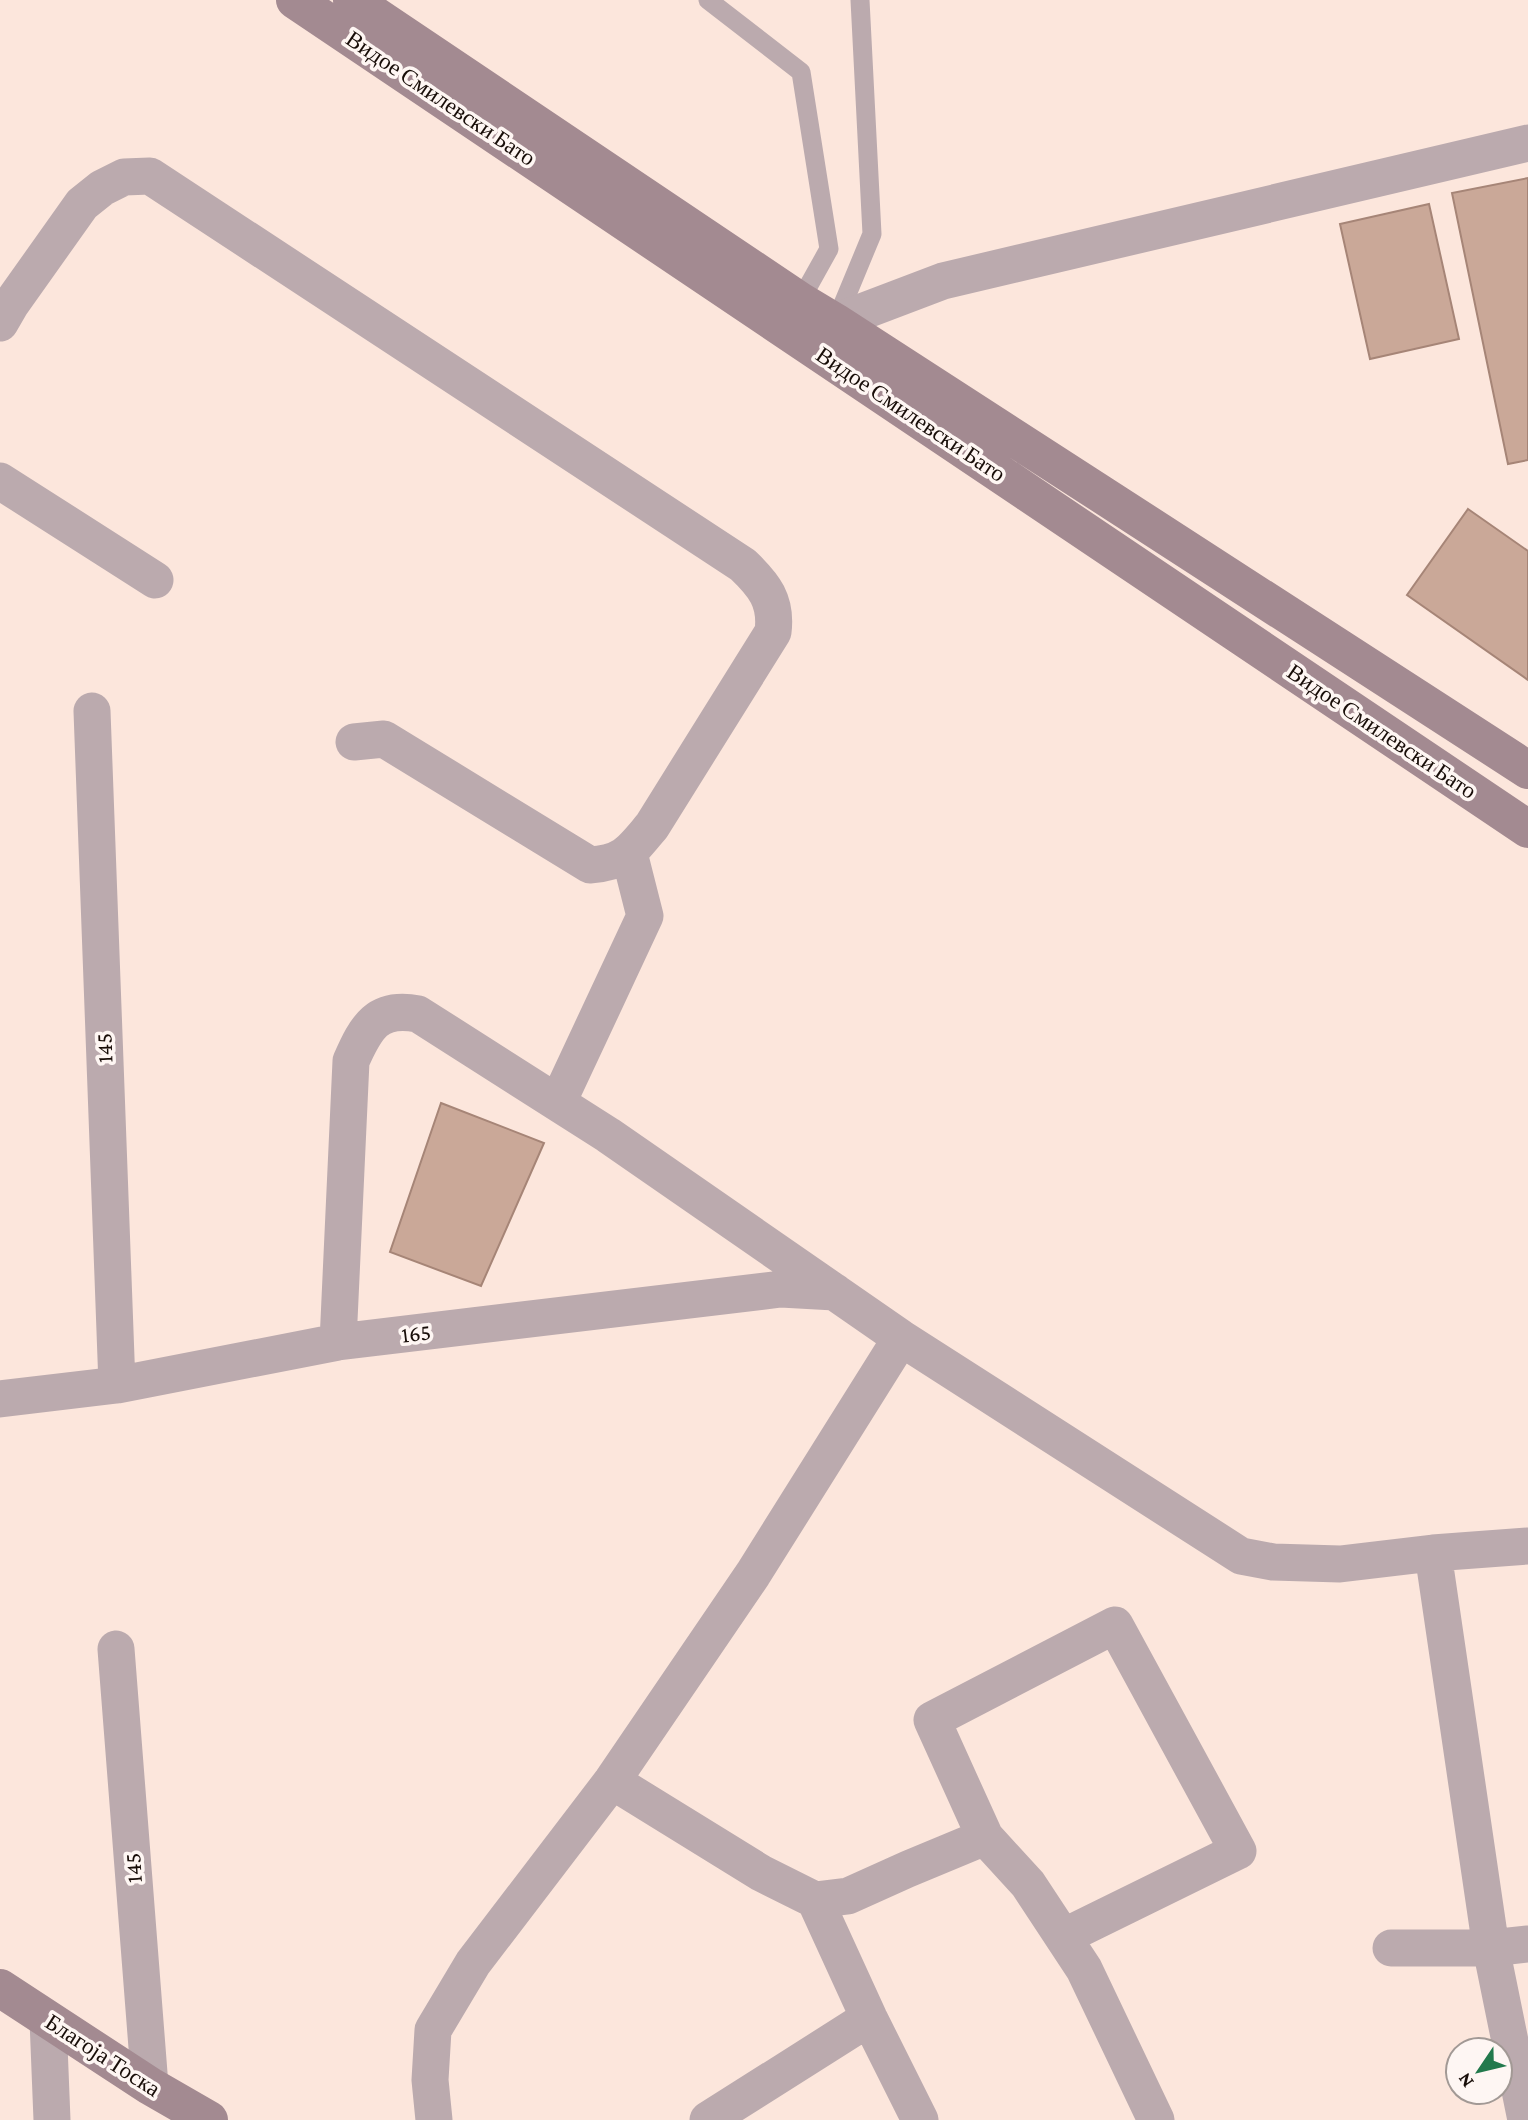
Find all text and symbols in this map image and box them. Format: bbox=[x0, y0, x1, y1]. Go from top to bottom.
street label: Видое Смилевски Бато bbox=[342, 25, 540, 171]
street label: Видое Смилевски Бато bbox=[812, 341, 1010, 487]
street label: Видое Смилевски Бато bbox=[1283, 658, 1481, 804]
street label: 145 bbox=[90, 1032, 118, 1064]
street label: 165 bbox=[400, 1318, 432, 1348]
street label: 145 bbox=[119, 1852, 147, 1884]
street label: Благоја Тоска bbox=[41, 2008, 165, 2102]
north arrow bbox=[1444, 2036, 1514, 2106]
text: N bbox=[1453, 2069, 1478, 2092]

